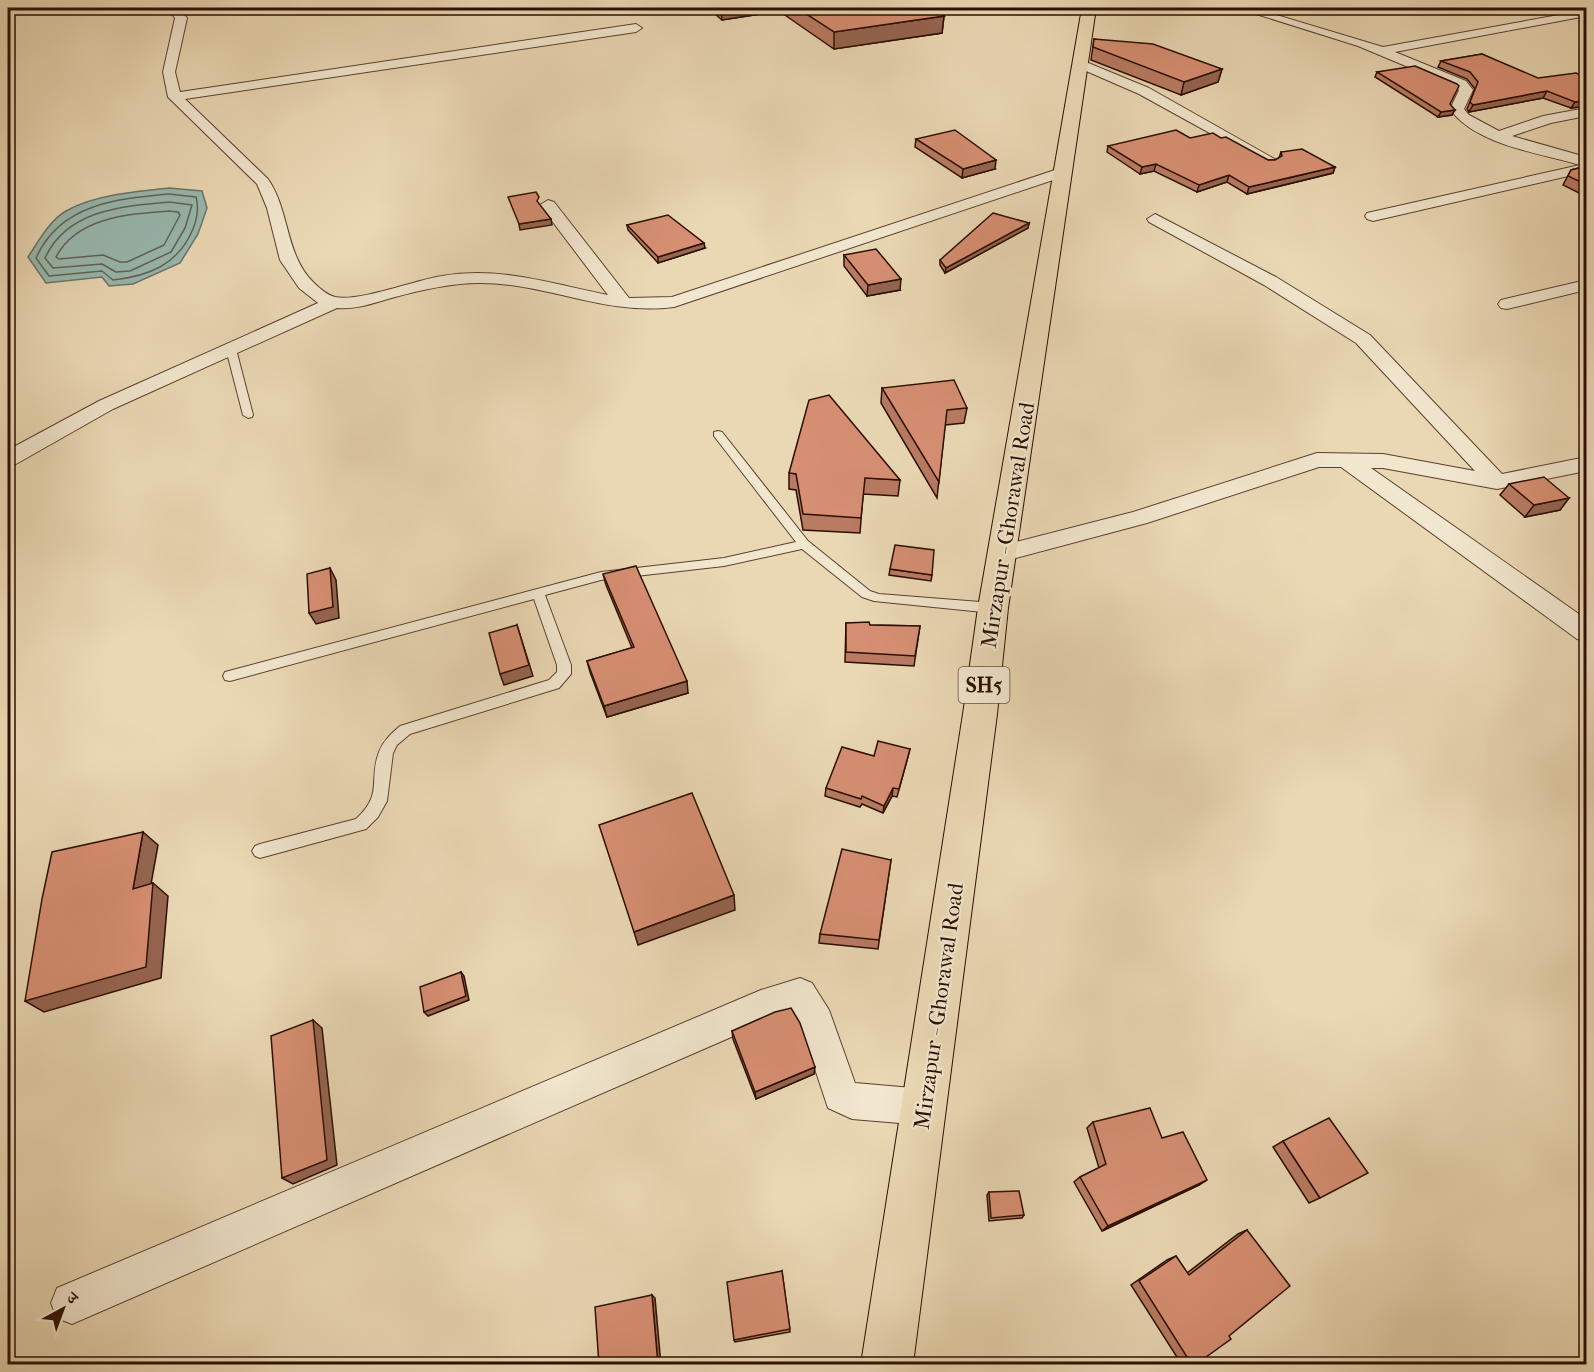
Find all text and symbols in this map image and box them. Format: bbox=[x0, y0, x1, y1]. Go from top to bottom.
street label: Mirzapur - Ghorawal Road bbox=[976, 399, 1040, 650]
road number: SH5 bbox=[958, 667, 1010, 703]
street label: Mirzapur - Ghorawal Road bbox=[909, 880, 969, 1131]
north arrow bbox=[33, 1279, 93, 1339]
text: उ bbox=[62, 1288, 83, 1309]

